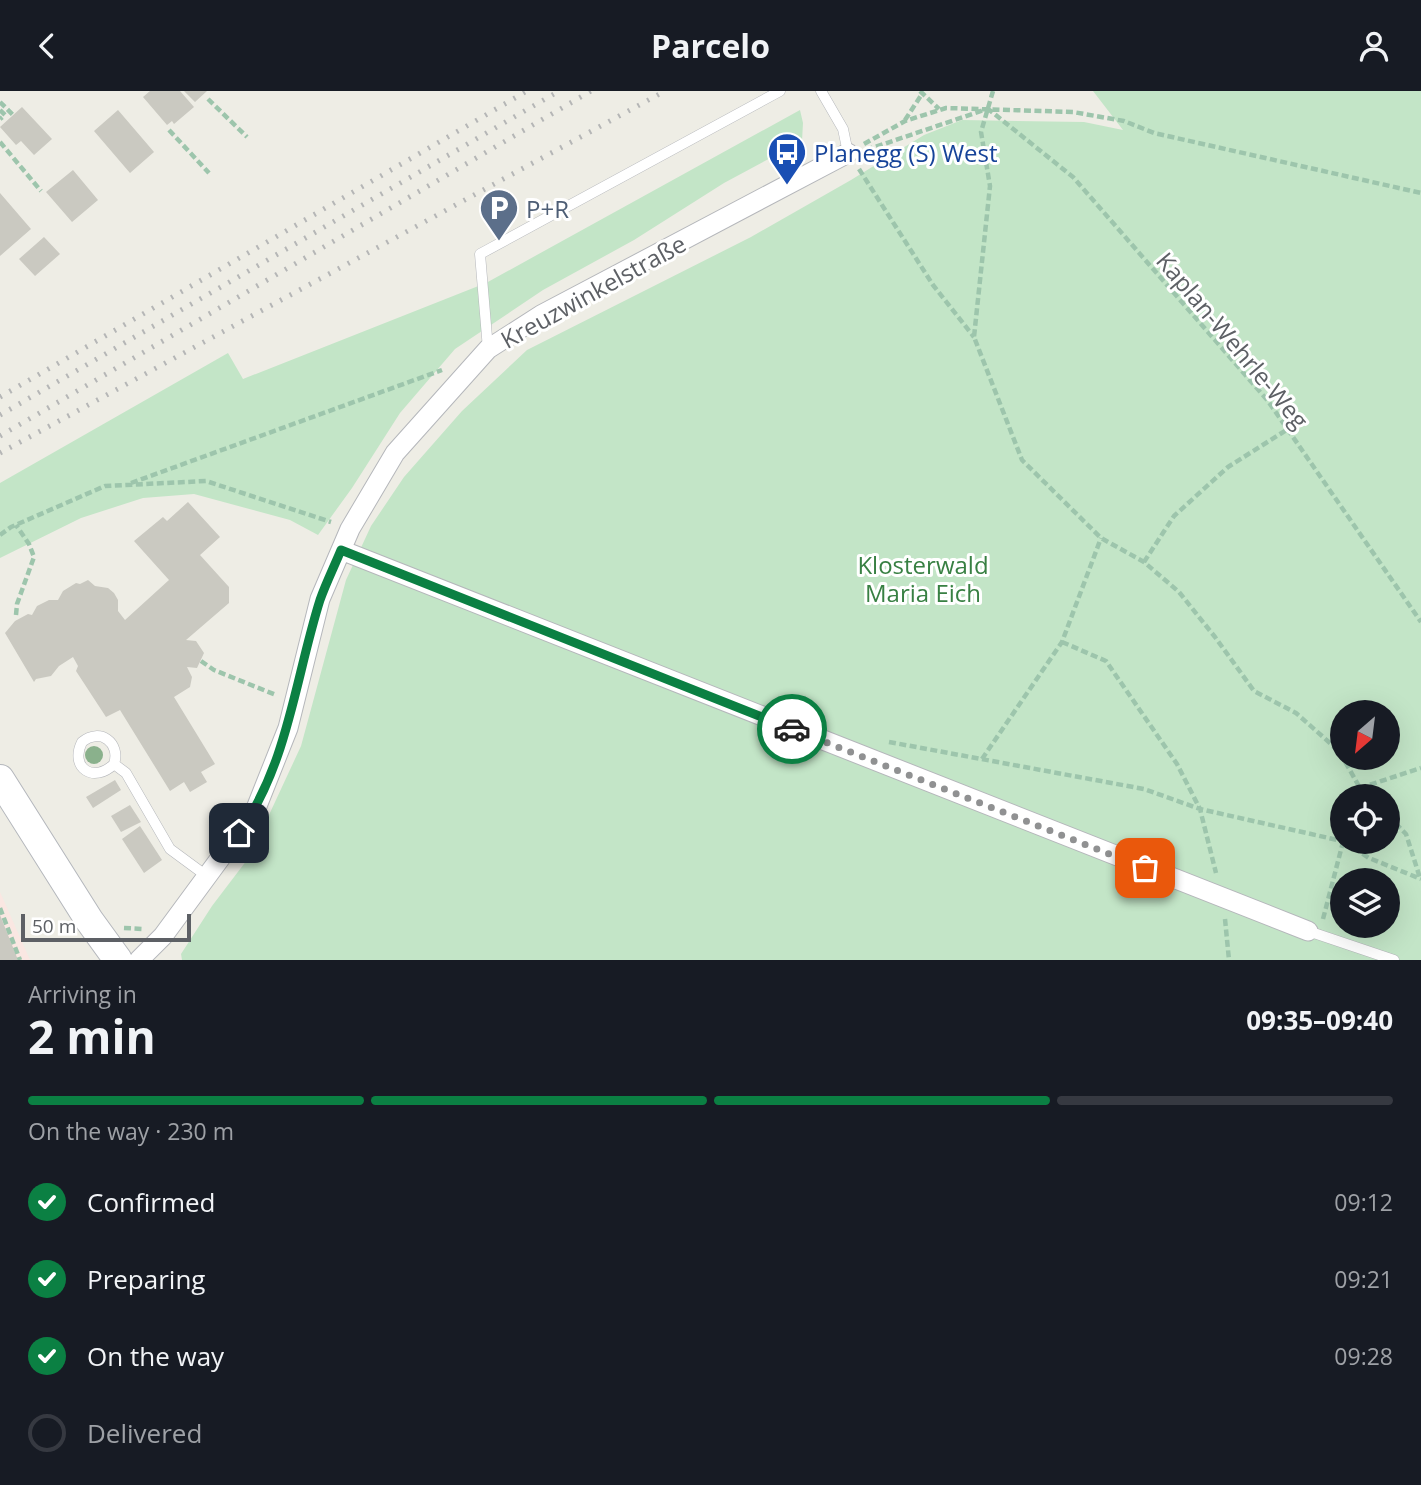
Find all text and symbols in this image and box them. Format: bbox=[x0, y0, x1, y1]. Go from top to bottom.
text: Parcelo bbox=[651, 24, 770, 67]
icon: back bbox=[28, 27, 66, 65]
icon: person bbox=[1355, 27, 1393, 65]
bus stop icon: Planegg (S) West bbox=[766, 131, 808, 186]
place label: Planegg (S) West bbox=[814, 136, 998, 169]
parking icon: P+R bbox=[478, 187, 520, 242]
place label: P+R bbox=[526, 192, 569, 225]
street label: Kreuzwinkelstraße bbox=[494, 226, 692, 356]
street label: Kaplan-Wehrle-Weg bbox=[1149, 245, 1317, 435]
park label: Klosterwald Maria Eich bbox=[857, 548, 989, 609]
courier bbox=[757, 694, 827, 764]
north arrow bbox=[1330, 700, 1400, 770]
map controls bbox=[1330, 700, 1400, 938]
icon: car bbox=[773, 710, 811, 748]
button: locate bbox=[1330, 784, 1400, 854]
pin bbox=[209, 803, 269, 863]
icon: home bbox=[220, 814, 258, 852]
pin bbox=[1115, 838, 1175, 898]
icon: bag bbox=[1126, 849, 1164, 887]
button: layers bbox=[1330, 868, 1400, 938]
scale bar bbox=[21, 911, 191, 943]
text: 50 m bbox=[32, 913, 76, 939]
text: Arriving in bbox=[28, 978, 137, 1010]
text: 09:35–09:40 bbox=[1246, 1002, 1393, 1038]
text: 2 min bbox=[28, 1005, 156, 1067]
text: On the way · 230 m bbox=[28, 1115, 234, 1147]
icon: check bbox=[28, 1183, 66, 1221]
text: Confirmed bbox=[87, 1184, 215, 1220]
text: 09:12 bbox=[1334, 1186, 1393, 1218]
icon: check bbox=[28, 1260, 66, 1298]
text: Preparing bbox=[87, 1261, 205, 1297]
text: 09:21 bbox=[1334, 1263, 1393, 1295]
icon: check bbox=[28, 1337, 66, 1375]
text: On the way bbox=[87, 1338, 224, 1374]
text: 09:28 bbox=[1334, 1340, 1393, 1372]
text: Delivered bbox=[87, 1415, 202, 1451]

